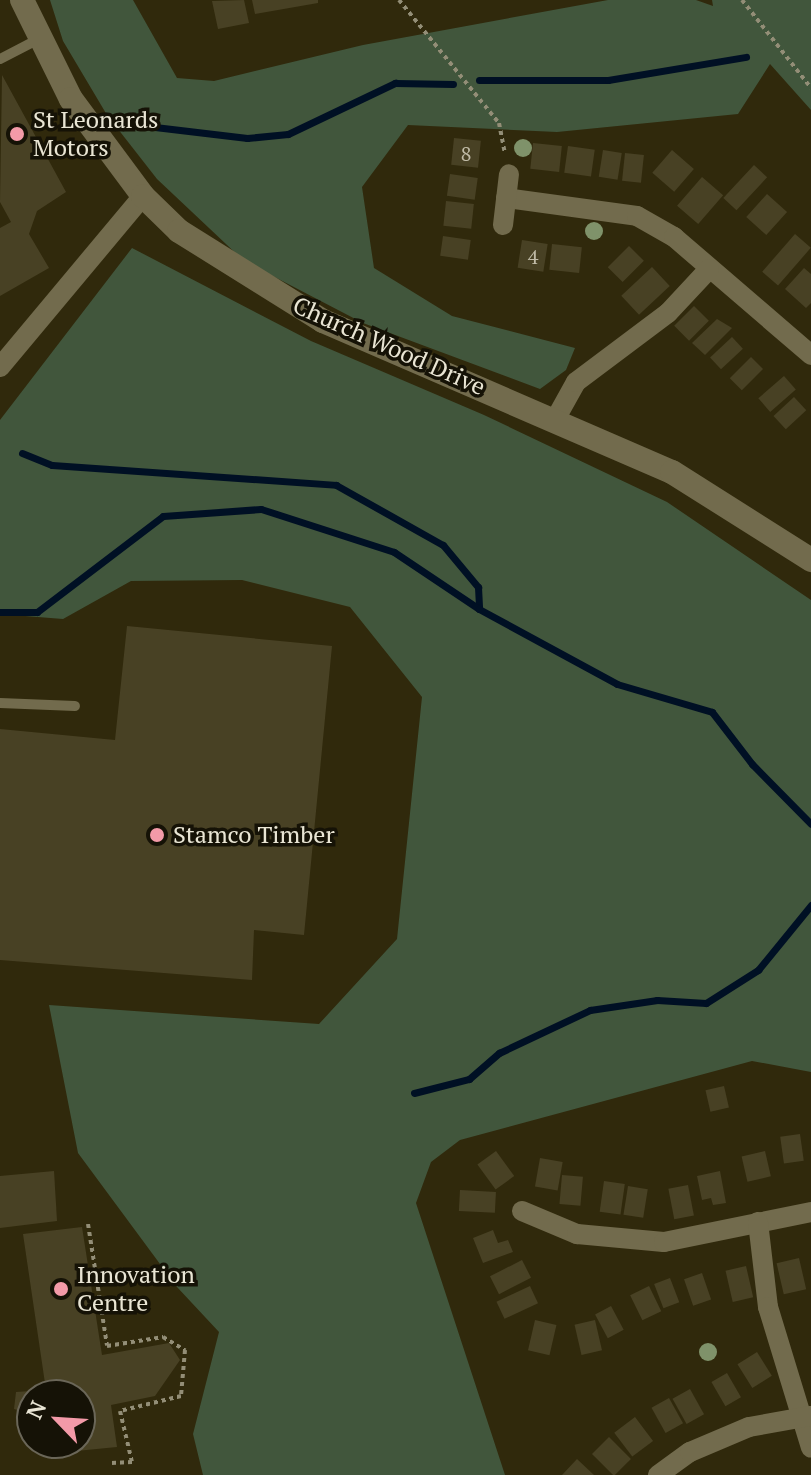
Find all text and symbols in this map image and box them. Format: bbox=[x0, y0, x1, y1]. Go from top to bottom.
place label: St Leonards Motors bbox=[33, 106, 158, 162]
marker: St Leonards Motors bbox=[8, 125, 26, 143]
house number: 8 bbox=[461, 141, 471, 165]
house number: 4 bbox=[528, 244, 538, 268]
street label: Church Wood Drive bbox=[288, 291, 490, 401]
place label: Stamco Timber bbox=[173, 821, 335, 849]
marker: Stamco Timber bbox=[148, 826, 166, 844]
place label: Innovation Centre bbox=[77, 1261, 195, 1317]
marker: Innovation Centre bbox=[52, 1280, 70, 1298]
north arrow bbox=[16, 1379, 96, 1459]
text: N bbox=[19, 1396, 52, 1423]

